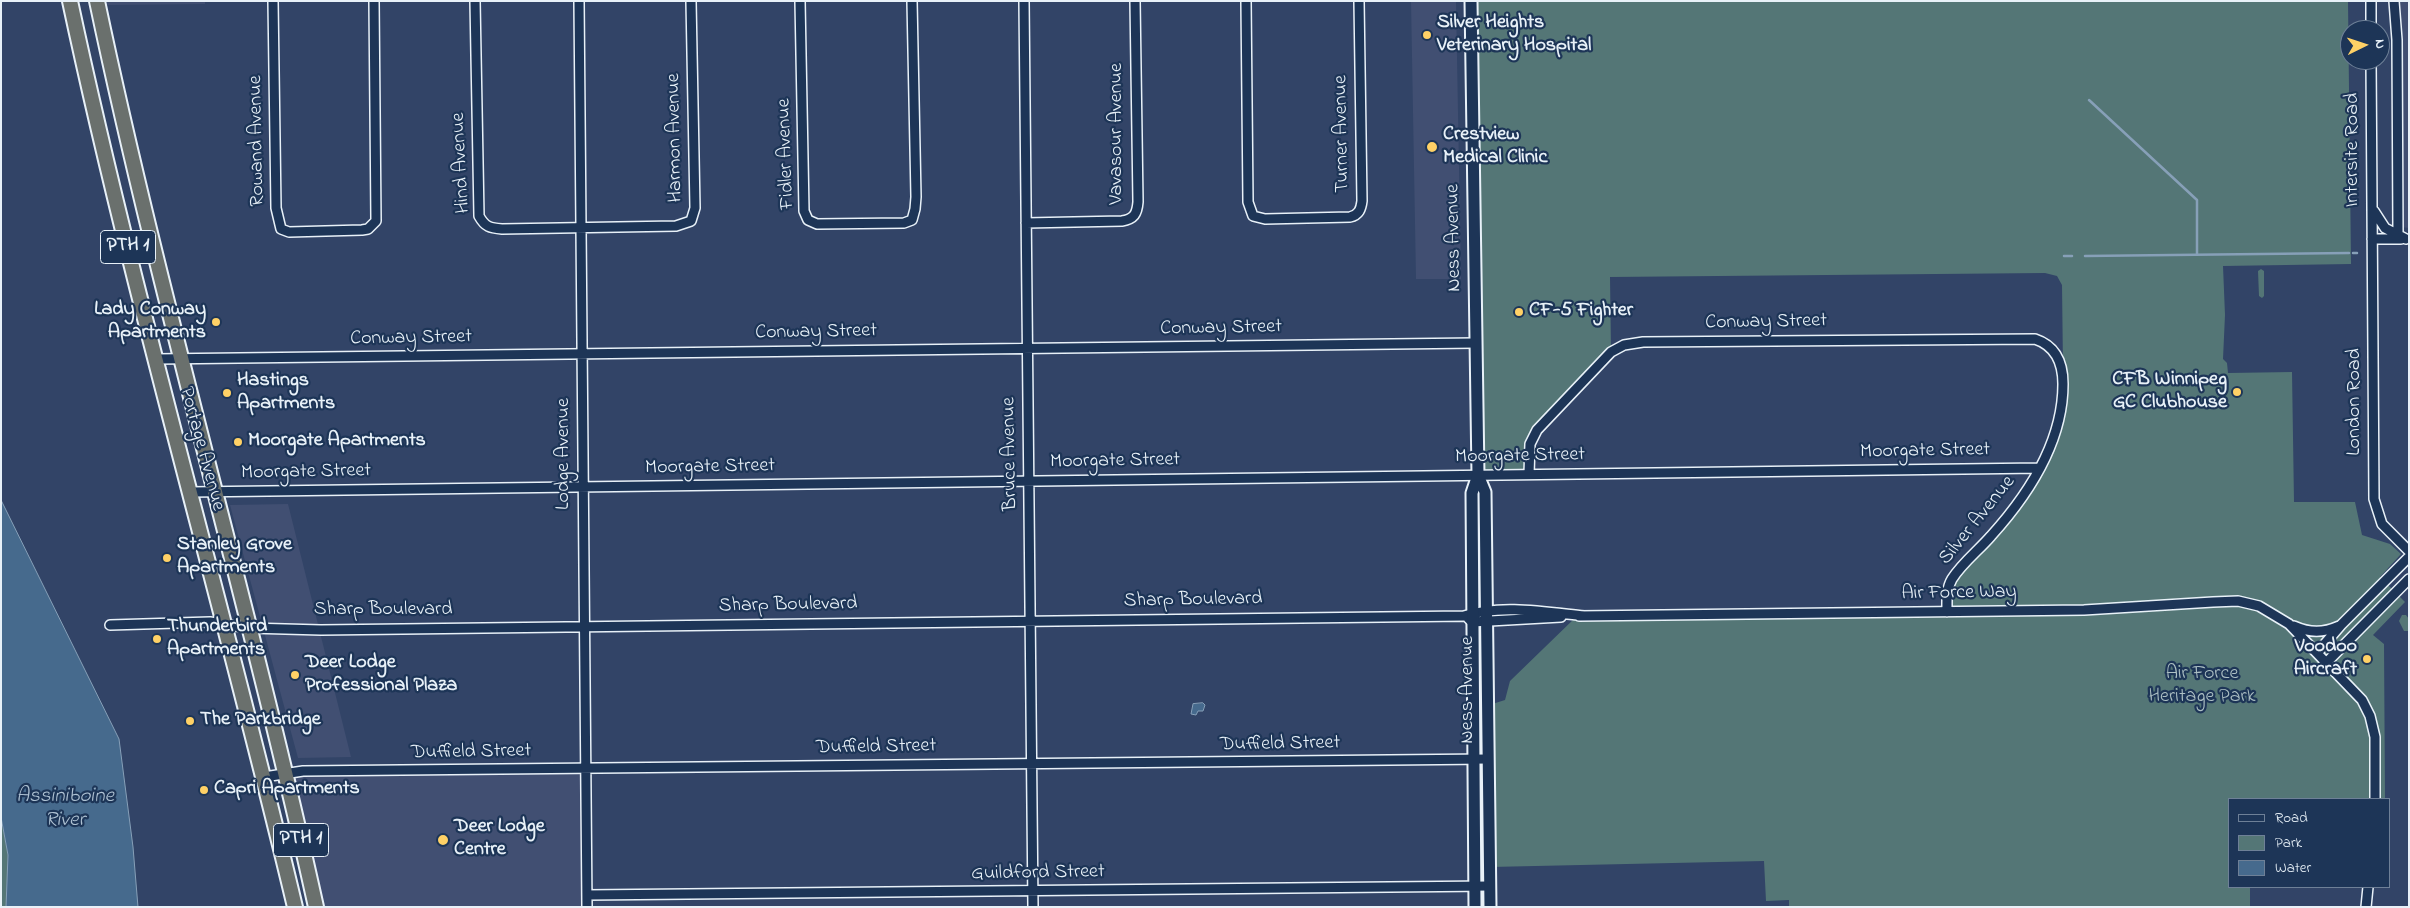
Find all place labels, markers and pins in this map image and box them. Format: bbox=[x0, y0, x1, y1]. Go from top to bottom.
place label: Silver Heights Veterinary Hospital bbox=[1437, 12, 1591, 59]
marker: Silver Heights Veterinary Hospital bbox=[1421, 29, 1433, 41]
place label: Crestview Medical Clinic bbox=[1443, 124, 1547, 171]
marker: Crestview Medical Clinic bbox=[1425, 140, 1439, 154]
place label: Lady Conway Apartments bbox=[94, 299, 206, 346]
place label: CF-5 Fighter bbox=[1529, 300, 1633, 324]
marker: CF-5 Fighter bbox=[1513, 306, 1525, 318]
marker: Lady Conway Apartments bbox=[210, 316, 222, 328]
place label: CFB Winnipeg GC Clubhouse bbox=[2112, 369, 2227, 416]
place label: Hastings Apartments bbox=[237, 370, 335, 417]
marker: CFB Winnipeg GC Clubhouse bbox=[2231, 386, 2243, 398]
marker: Hastings Apartments bbox=[221, 387, 233, 399]
place label: Moorgate Apartments bbox=[248, 430, 426, 454]
marker: Moorgate Apartments bbox=[232, 436, 244, 448]
place label: Stanley Grove Apartments bbox=[177, 534, 292, 581]
marker: Stanley Grove Apartments bbox=[161, 552, 173, 564]
place label: Thunderbird Apartments bbox=[167, 616, 267, 663]
marker: Thunderbird Apartments bbox=[151, 633, 163, 645]
place label: Voodoo Aircraft bbox=[2294, 636, 2357, 683]
place label: Deer Lodge Professional Plaza bbox=[305, 652, 457, 699]
marker: Voodoo Aircraft bbox=[2361, 653, 2373, 665]
marker: Deer Lodge Professional Plaza bbox=[289, 669, 301, 681]
place label: The Parkbridge bbox=[200, 709, 321, 733]
marker: The Parkbridge bbox=[184, 715, 196, 727]
place label: Capri Apartments bbox=[214, 778, 360, 802]
marker: Capri Apartments bbox=[198, 784, 210, 796]
place label: Deer Lodge Centre bbox=[454, 816, 545, 863]
marker: Deer Lodge Centre bbox=[436, 833, 450, 847]

